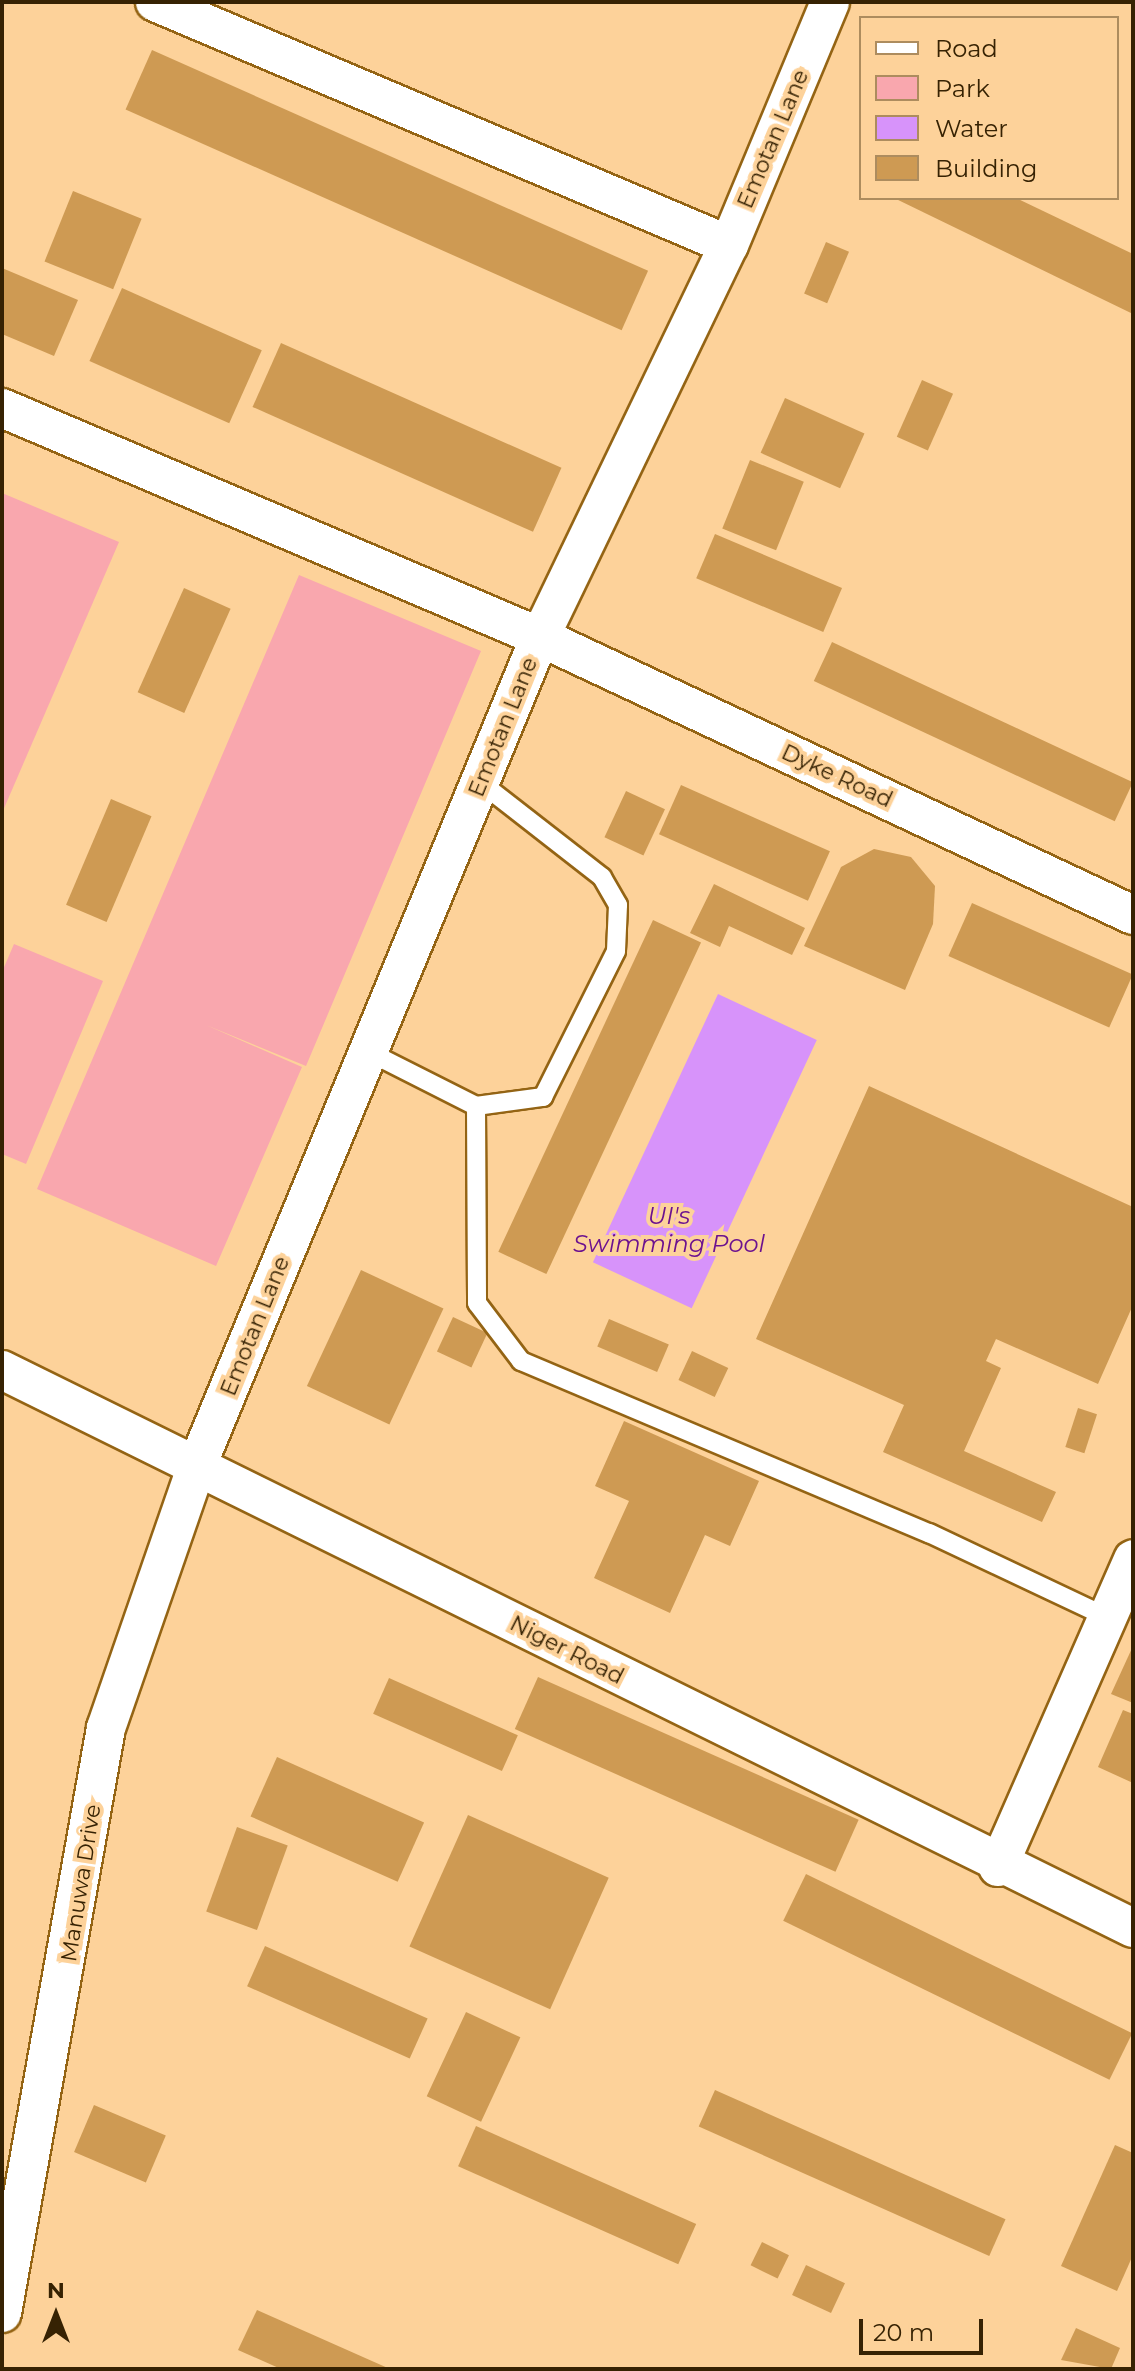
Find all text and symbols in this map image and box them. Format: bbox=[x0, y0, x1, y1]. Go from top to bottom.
legend bbox=[859, 16, 1119, 200]
text: Road bbox=[935, 34, 998, 63]
street label: Emotan Lane bbox=[732, 66, 814, 212]
text: Park bbox=[935, 74, 990, 103]
text: Water bbox=[935, 114, 1008, 143]
text: Building bbox=[935, 154, 1038, 183]
street label: Emotan Lane bbox=[463, 653, 543, 801]
street label: Dyke Road bbox=[777, 739, 897, 813]
water label: UI's Swimming Pool bbox=[573, 1202, 765, 1258]
street label: Emotan Lane bbox=[215, 1252, 295, 1400]
street label: Niger Road bbox=[506, 1610, 628, 1690]
street label: Manuwa Drive bbox=[56, 1802, 106, 1964]
north arrow bbox=[16, 2275, 96, 2355]
text: N bbox=[47, 2277, 65, 2304]
scale bar bbox=[863, 2303, 987, 2353]
text: 20 m bbox=[873, 2318, 934, 2347]

